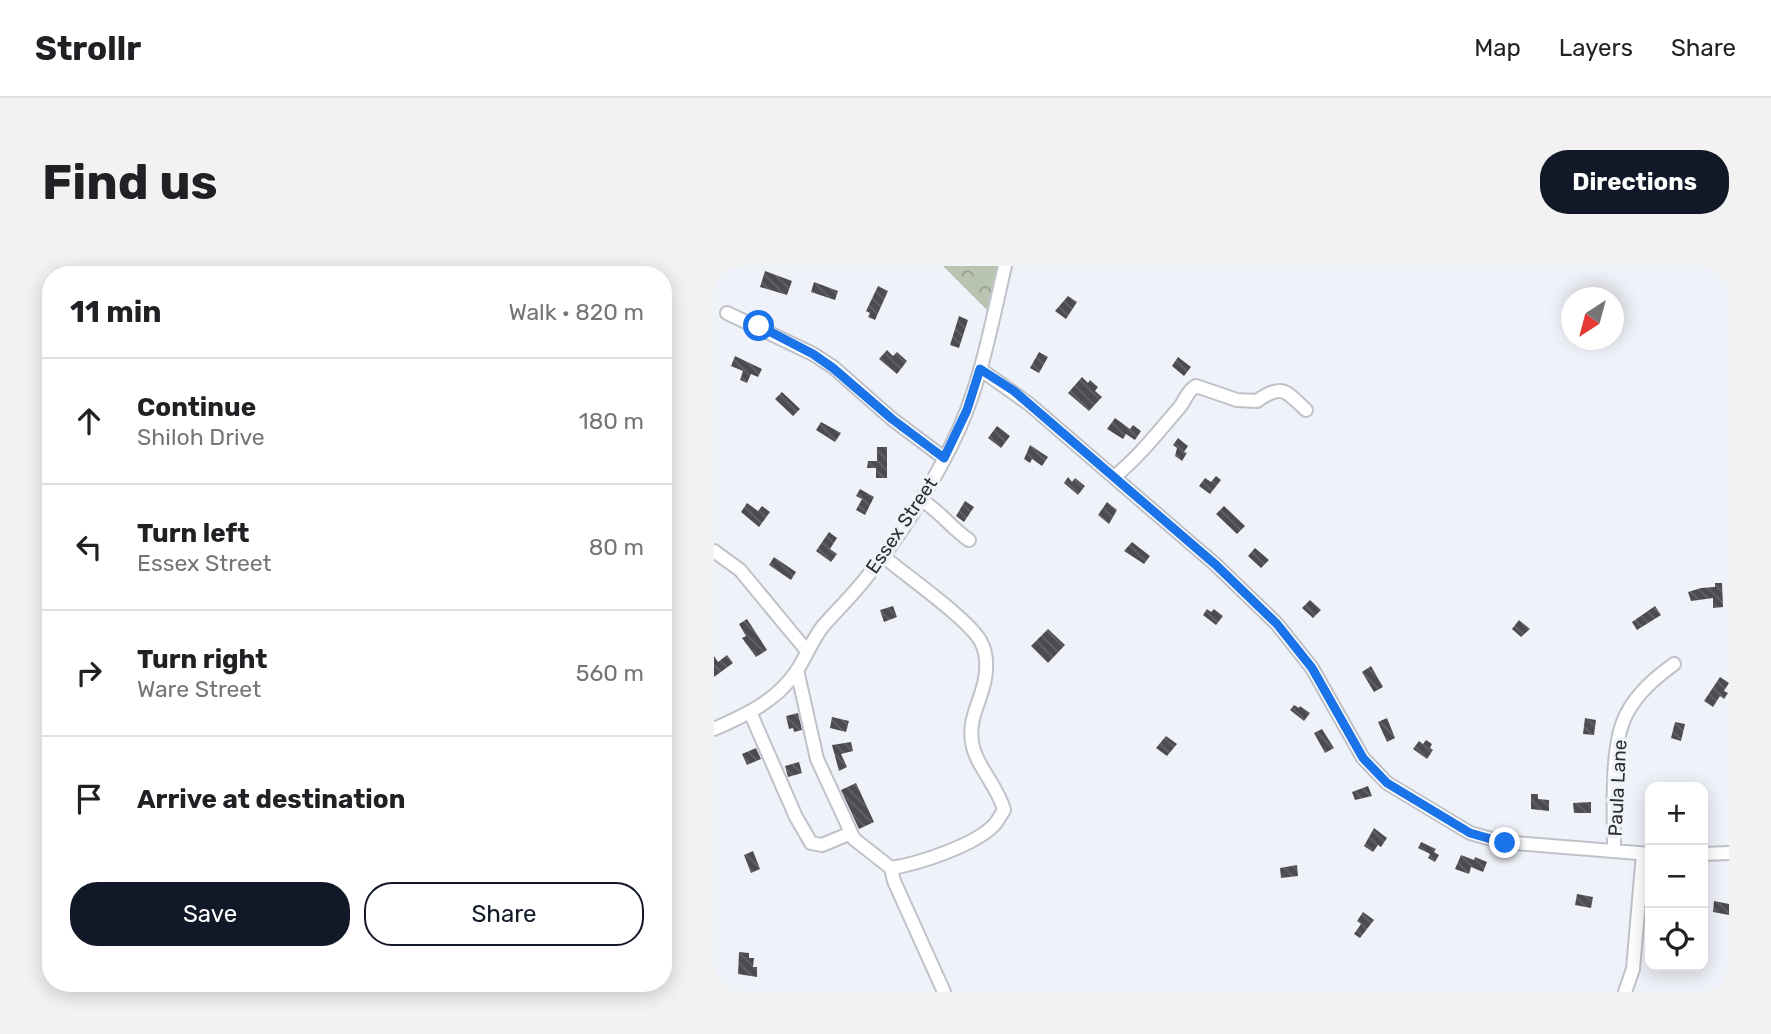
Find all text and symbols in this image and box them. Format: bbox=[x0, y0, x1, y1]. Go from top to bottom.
text: Strollr bbox=[35, 29, 141, 68]
text: Map bbox=[1474, 34, 1521, 62]
text: Layers bbox=[1559, 34, 1633, 62]
text: Share bbox=[1671, 34, 1736, 62]
button: Directions bbox=[1540, 150, 1729, 214]
text: Find us bbox=[42, 153, 218, 211]
north arrow bbox=[1561, 287, 1624, 350]
text: 11 min bbox=[70, 294, 162, 330]
text: Walk · 820 m bbox=[508, 298, 644, 326]
route start bbox=[743, 310, 774, 341]
text: Continue bbox=[137, 392, 256, 423]
icon: ahead bbox=[70, 402, 108, 440]
text: 180 m bbox=[579, 407, 644, 435]
text: Shiloh Drive bbox=[137, 423, 265, 451]
street label: Essex Street bbox=[861, 472, 942, 578]
text: Turn left bbox=[137, 518, 249, 549]
icon: left bbox=[70, 528, 108, 566]
text: 80 m bbox=[589, 533, 644, 561]
text: Essex Street bbox=[137, 549, 272, 577]
text: Turn right bbox=[137, 644, 267, 675]
icon: right bbox=[70, 654, 108, 692]
text: 560 m bbox=[576, 659, 644, 687]
text: Ware Street bbox=[137, 675, 261, 703]
street label: Paula Lane bbox=[1603, 739, 1632, 837]
icon: arrive bbox=[70, 780, 108, 818]
map controls bbox=[1645, 782, 1708, 971]
button: + bbox=[1645, 782, 1708, 845]
text: Arrive at destination bbox=[137, 784, 405, 815]
route end bbox=[1489, 827, 1520, 858]
button: − bbox=[1645, 845, 1708, 908]
button: Save bbox=[70, 882, 350, 946]
button: Share bbox=[364, 882, 644, 946]
button: locate bbox=[1645, 908, 1708, 971]

